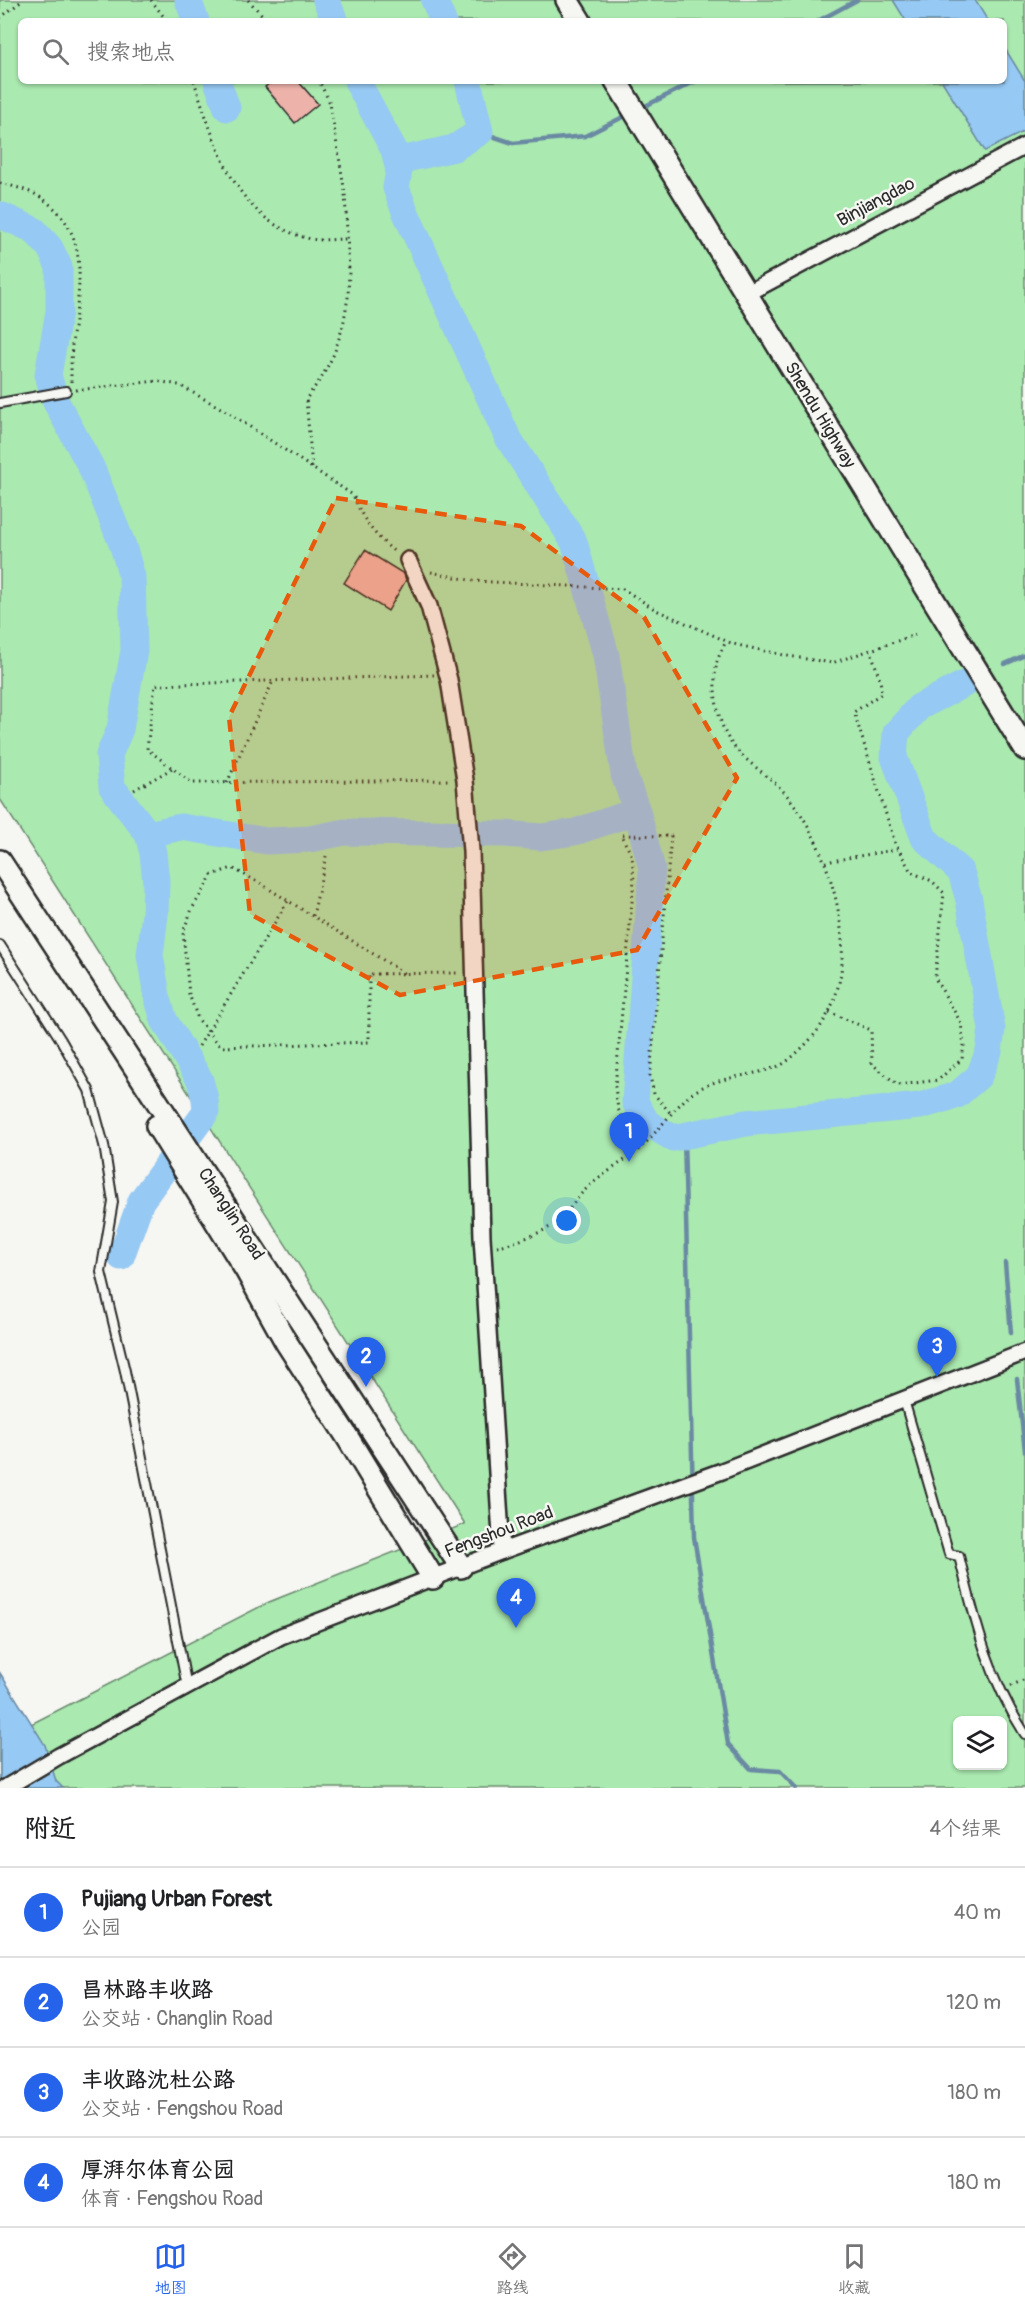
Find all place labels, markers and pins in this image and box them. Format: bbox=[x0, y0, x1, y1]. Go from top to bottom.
pin: 1 bbox=[610, 1112, 648, 1162]
pin: 3 bbox=[918, 1328, 956, 1377]
pin: 2 bbox=[346, 1338, 386, 1387]
pin: 4 bbox=[496, 1578, 536, 1628]

